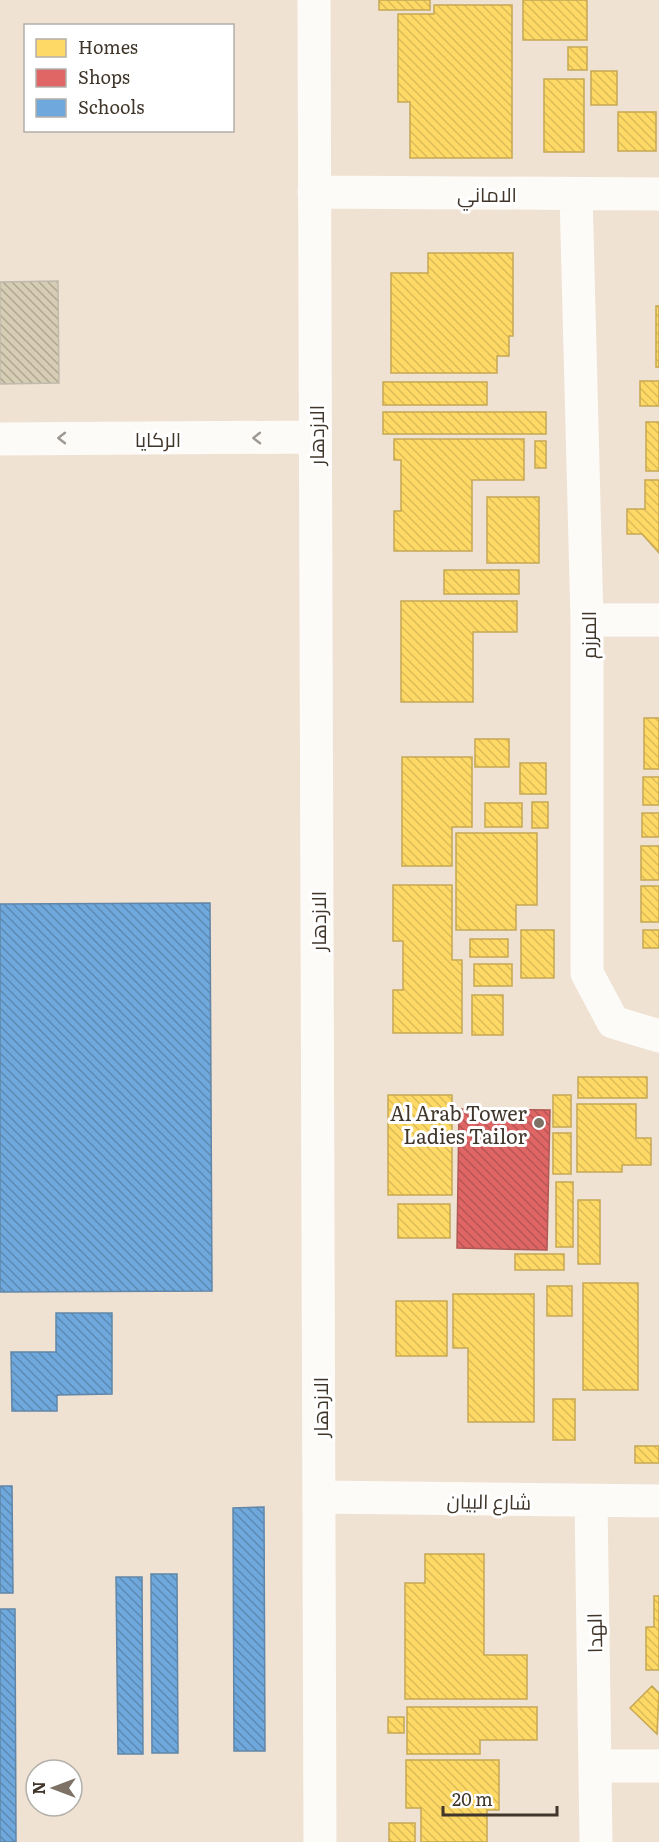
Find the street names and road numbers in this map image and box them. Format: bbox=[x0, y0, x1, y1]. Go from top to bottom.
street label: الاماني bbox=[457, 178, 517, 211]
street label: الازدهار bbox=[300, 405, 330, 466]
street label: الركايا bbox=[135, 423, 181, 453]
street label: المرزم bbox=[572, 611, 603, 659]
street label: الازدهار bbox=[302, 891, 332, 952]
street label: الازدهار bbox=[304, 1377, 334, 1438]
street label: شارع البيان bbox=[446, 1484, 532, 1517]
street label: الهدا bbox=[578, 1613, 608, 1653]

